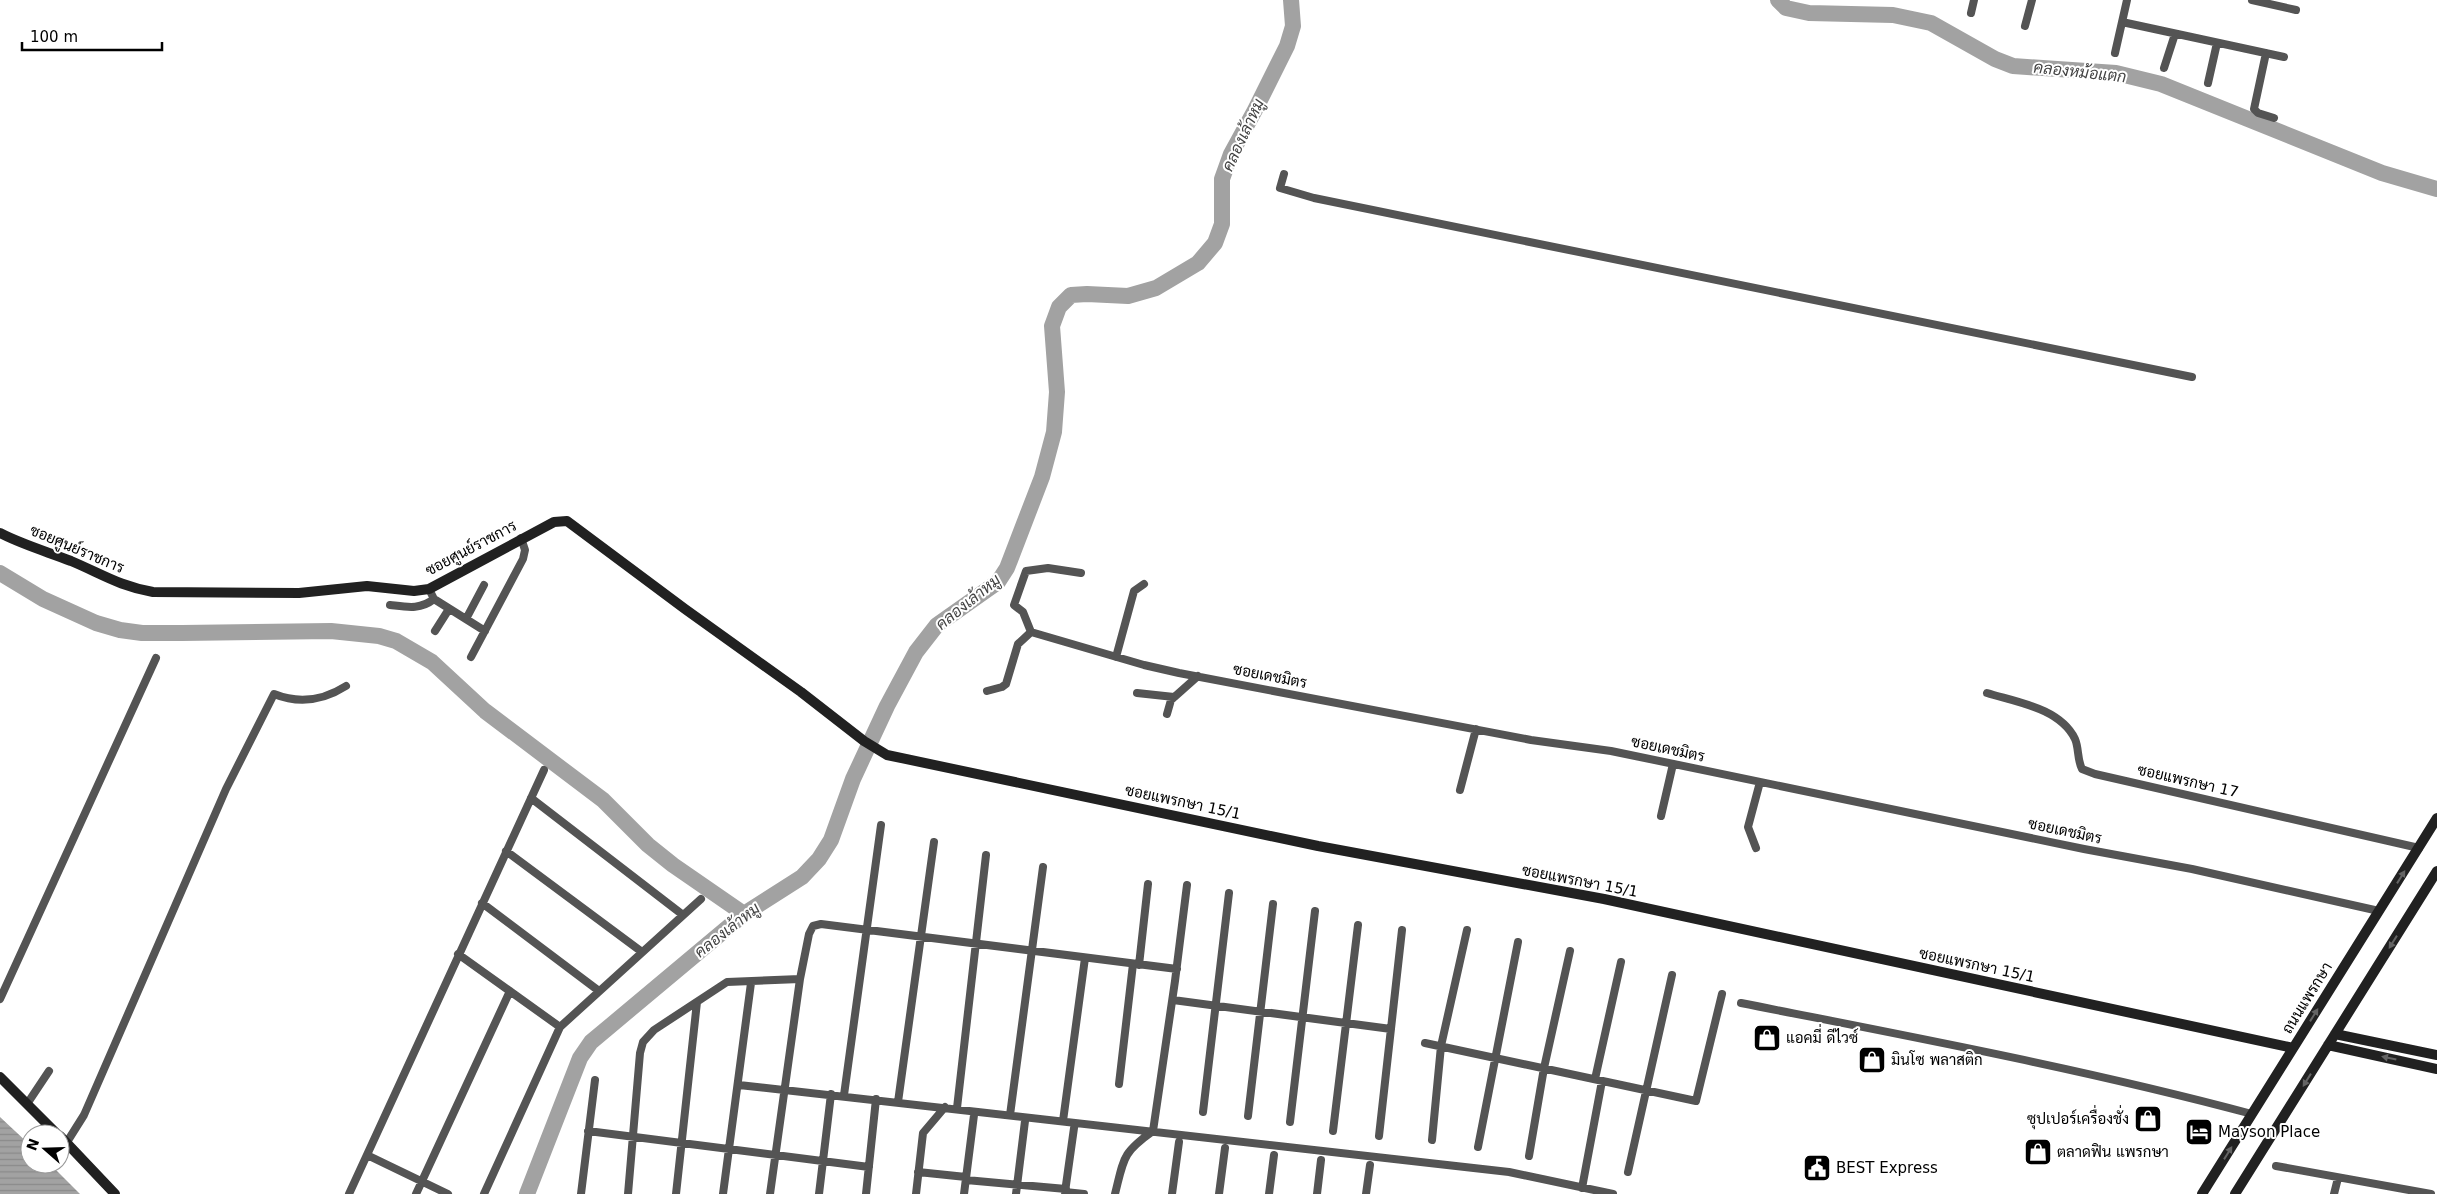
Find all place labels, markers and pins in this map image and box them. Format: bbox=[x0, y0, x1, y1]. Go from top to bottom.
shop icon: แอคมี่ ดีไวซ์ bbox=[1752, 1023, 1782, 1053]
place label: แอคมี่ ดีไวซ์ bbox=[1786, 1023, 1858, 1047]
shop icon: มินโซ พลาสติก bbox=[1857, 1045, 1887, 1075]
place label: มินโซ พลาสติก bbox=[1891, 1050, 1983, 1069]
place label: ซุปเปอร์เครื่องชั่ง bbox=[2027, 1104, 2129, 1130]
shop icon: ซุปเปอร์เครื่องชั่ง bbox=[2133, 1104, 2163, 1134]
hotel icon: Mayson Place bbox=[2184, 1117, 2214, 1147]
place label: Mayson Place bbox=[2218, 1123, 2320, 1141]
shop icon: ตลาดฟิน แพรกษา bbox=[2023, 1137, 2053, 1167]
place label: ตลาดฟิน แพรกษา bbox=[2057, 1143, 2169, 1161]
public building icon: BEST Express bbox=[1802, 1153, 1832, 1183]
place label: BEST Express bbox=[1836, 1159, 1938, 1177]

